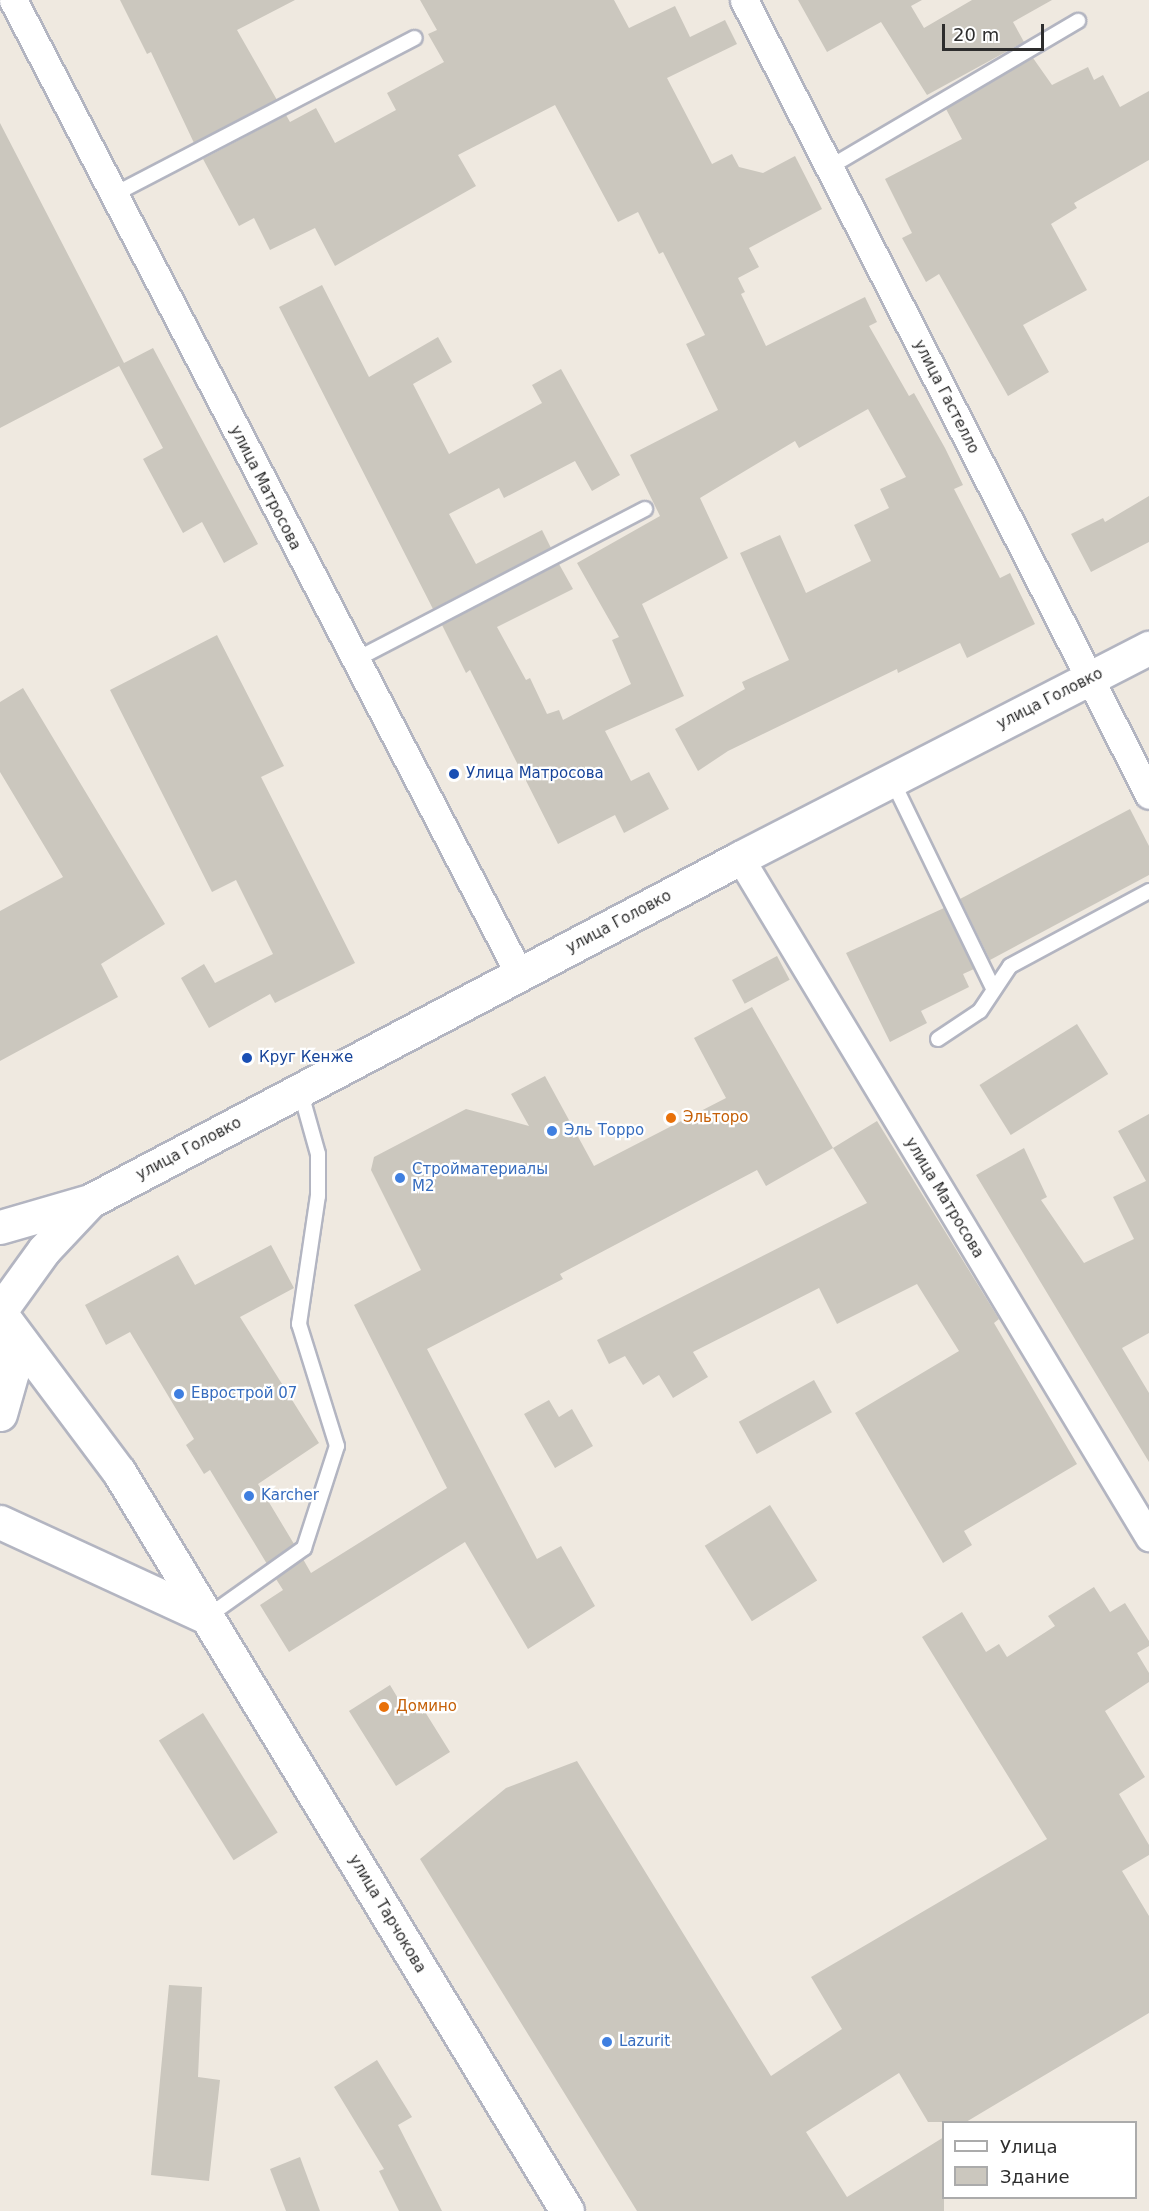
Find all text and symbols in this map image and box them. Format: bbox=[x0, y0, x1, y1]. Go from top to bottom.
scale bar bbox=[945, 12, 1047, 50]
text: 20 m bbox=[953, 24, 999, 45]
street label: улица Гастелло bbox=[910, 337, 982, 457]
street label: улица Матросова bbox=[226, 423, 304, 553]
street label: улица Головко bbox=[994, 665, 1106, 733]
place label: Улица Матросова bbox=[466, 765, 604, 783]
marker: Улица Матросова bbox=[447, 767, 461, 781]
street label: улица Головко bbox=[563, 887, 675, 957]
place label: Круг Кенже bbox=[259, 1049, 353, 1067]
marker: Круг Кенже bbox=[240, 1051, 254, 1065]
place label: Эльторо bbox=[683, 1109, 749, 1127]
marker: Эльторо bbox=[664, 1111, 678, 1125]
street label: улица Головко bbox=[133, 1114, 245, 1184]
place label: Эль Торро bbox=[564, 1122, 644, 1140]
marker: Эль Торро bbox=[545, 1124, 559, 1138]
street label: улица Матросова bbox=[901, 1134, 987, 1262]
place label: Стройматериалы М2 bbox=[412, 1160, 548, 1195]
marker: Стройматериалы М2 bbox=[393, 1171, 407, 1185]
place label: Еврострой 07 bbox=[191, 1385, 297, 1403]
marker: Еврострой 07 bbox=[172, 1387, 186, 1401]
place label: Kаrcher bbox=[261, 1487, 319, 1505]
marker: Kаrcher bbox=[242, 1489, 256, 1503]
place label: Домино bbox=[396, 1698, 457, 1716]
marker: Домино bbox=[377, 1700, 391, 1714]
street label: улица Тарчокова bbox=[345, 1852, 429, 1976]
place label: Lazurit bbox=[619, 2033, 670, 2051]
marker: Lazurit bbox=[600, 2035, 614, 2049]
legend bbox=[942, 2121, 1137, 2199]
text: Улица bbox=[1000, 2136, 1057, 2157]
text: Здание bbox=[1000, 2166, 1070, 2187]

